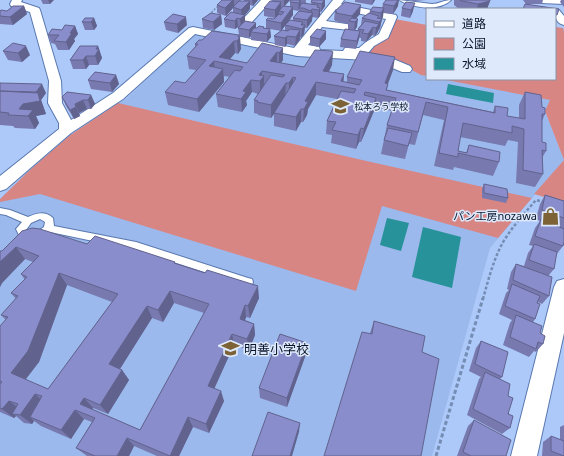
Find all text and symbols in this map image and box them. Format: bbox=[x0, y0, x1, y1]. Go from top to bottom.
legend bbox=[426, 8, 556, 80]
text: 道路 bbox=[462, 15, 486, 32]
text: 公園 bbox=[462, 35, 486, 52]
text: 水域 bbox=[462, 55, 486, 72]
school or university icon: 松本ろう学校 bbox=[331, 97, 351, 117]
place label: 松本ろう学校 bbox=[354, 100, 408, 113]
shop icon: パン工房nozawa bbox=[540, 206, 560, 226]
place label: パン工房nozawa bbox=[453, 208, 537, 223]
school or university icon: 明善小学校 bbox=[221, 339, 241, 359]
place label: 明善小学校 bbox=[244, 340, 309, 358]

